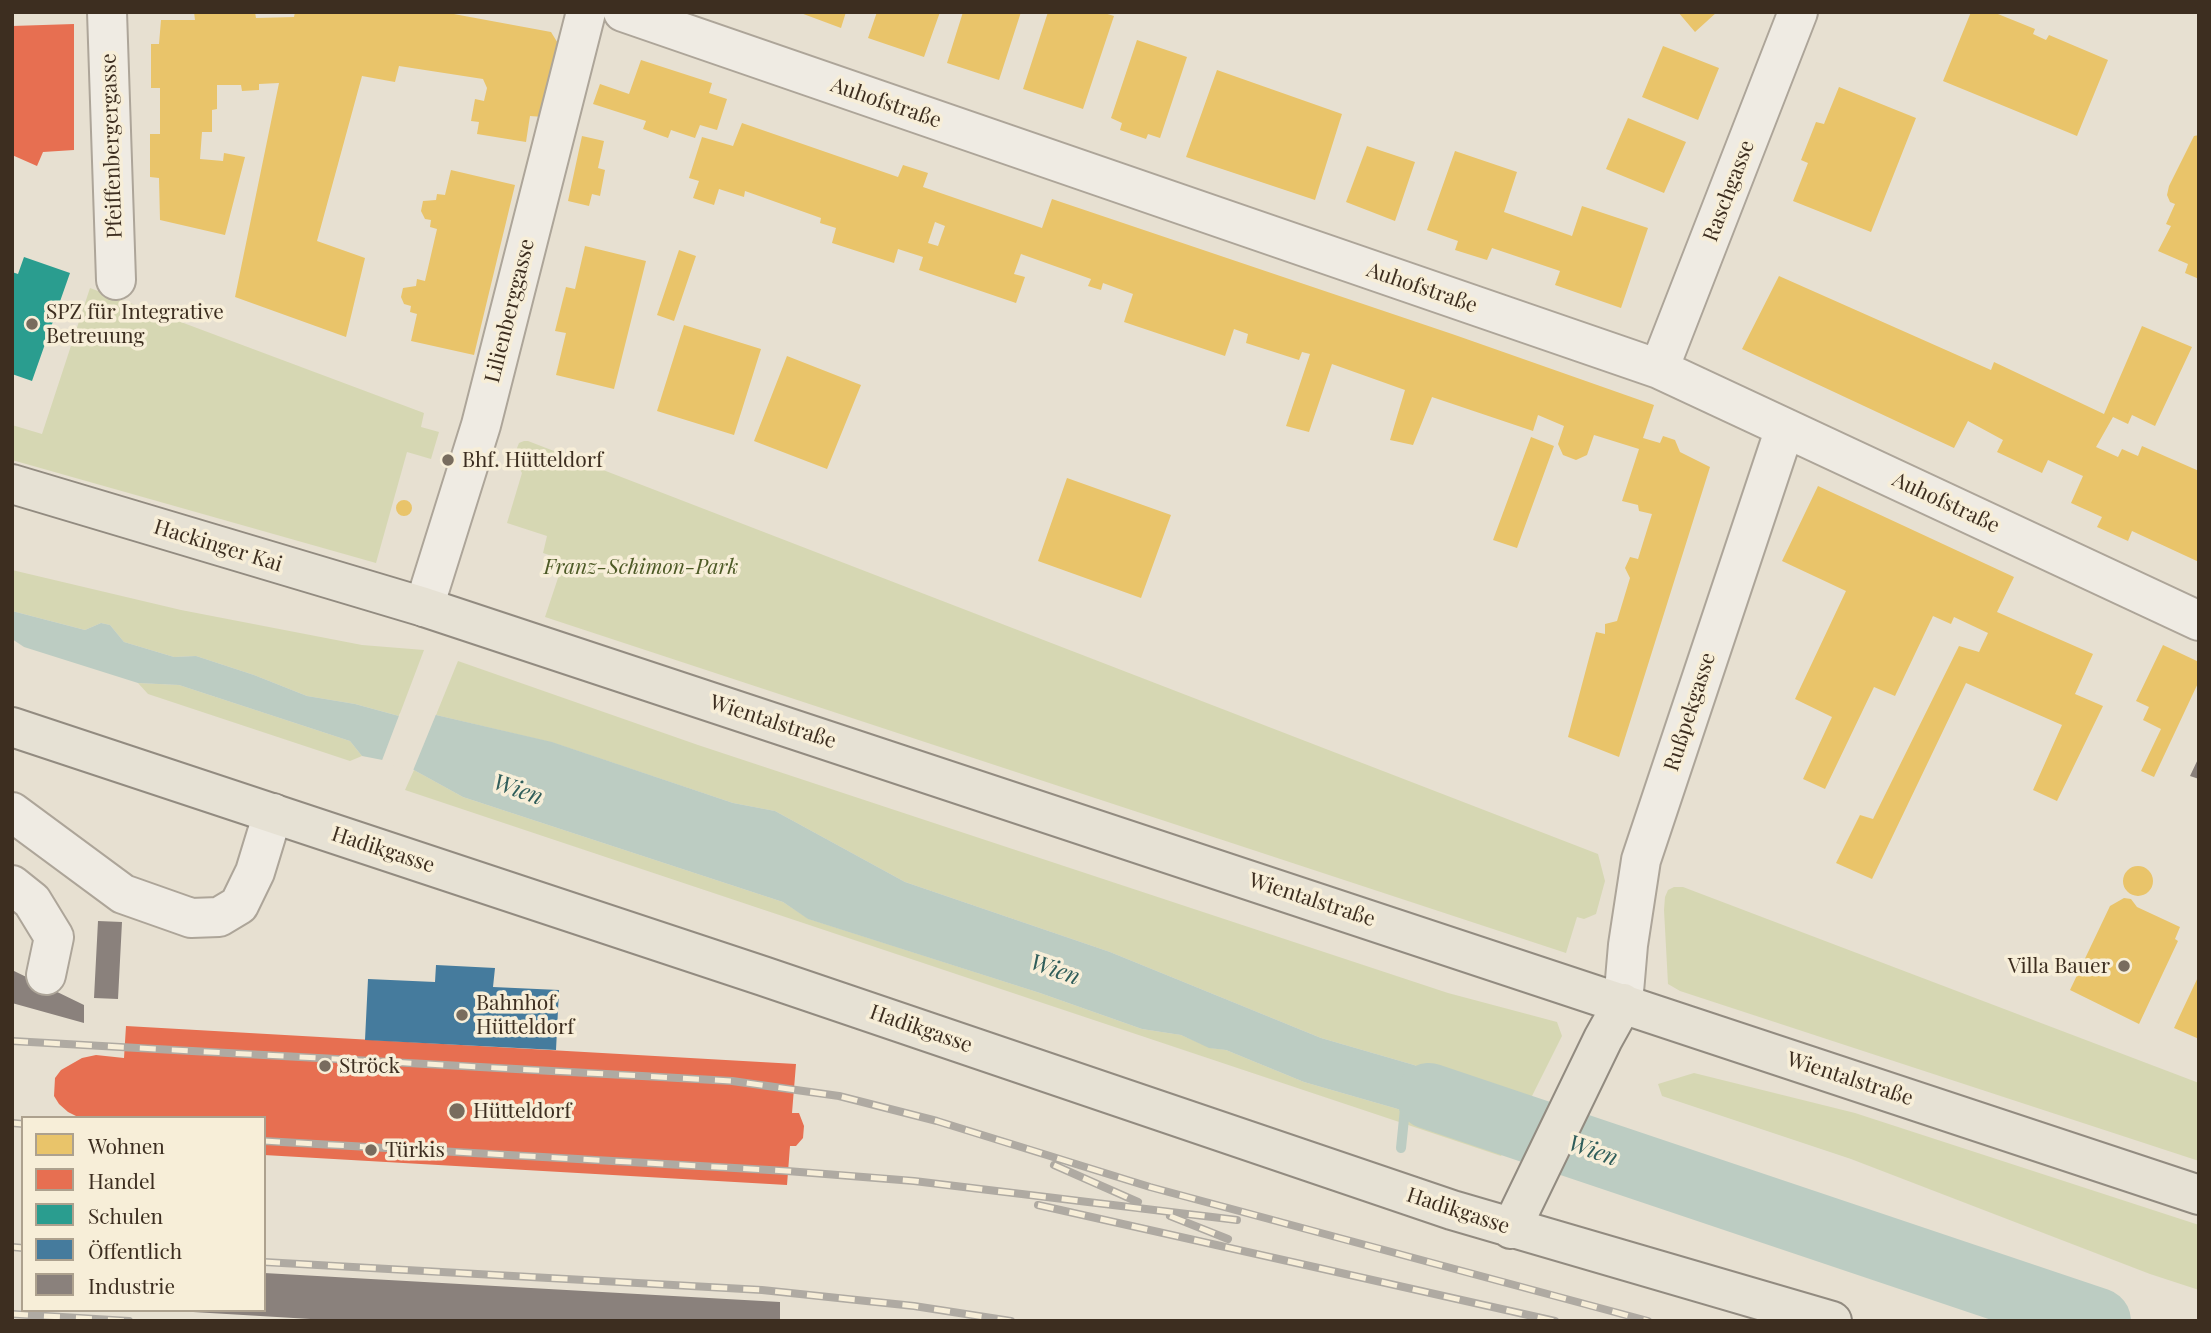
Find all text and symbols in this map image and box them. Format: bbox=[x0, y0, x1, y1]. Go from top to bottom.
street label: Pfeiffenbergergasse bbox=[96, 53, 128, 239]
street label: Auhofstraße bbox=[827, 72, 945, 134]
street label: Raschgasse bbox=[1698, 137, 1760, 245]
street label: Lilienberggasse bbox=[480, 236, 540, 386]
street label: Auhofstraße bbox=[1363, 257, 1481, 319]
place label: SPZ für Integrative Betreuung bbox=[46, 299, 224, 349]
marker: SPZ für Integrative Betreuung bbox=[24, 316, 40, 332]
place label: Bhf. Hütteldorf bbox=[462, 447, 603, 473]
marker: Bhf. Hütteldorf bbox=[440, 452, 456, 468]
street label: Auhofstraße bbox=[1888, 467, 2004, 539]
street label: Hackinger Kai bbox=[151, 515, 285, 577]
park label: Franz-Schimon-Park bbox=[544, 554, 738, 580]
street label: Rußpekgasse bbox=[1659, 650, 1721, 774]
street label: Wientalstraße bbox=[707, 690, 839, 754]
water label: Wien bbox=[489, 769, 547, 811]
street label: Hadikgasse bbox=[328, 822, 438, 878]
street label: Wientalstraße bbox=[1246, 868, 1378, 932]
water label: Wien bbox=[1026, 949, 1084, 991]
place label: Villa Bauer bbox=[2008, 953, 2110, 979]
marker: Villa Bauer bbox=[2116, 958, 2132, 974]
place label: Bahnhof Hütteldorf bbox=[476, 990, 574, 1040]
street label: Hadikgasse bbox=[866, 1000, 976, 1058]
marker: Bahnhof Hütteldorf bbox=[454, 1007, 470, 1023]
street label: Wientalstraße bbox=[1784, 1047, 1916, 1111]
place label: Ströck bbox=[339, 1053, 400, 1079]
marker: Ströck bbox=[317, 1058, 333, 1074]
place label: Hütteldorf bbox=[473, 1098, 571, 1124]
marker: Hütteldorf bbox=[447, 1101, 467, 1121]
legend bbox=[21, 1116, 266, 1312]
water label: Wien bbox=[1564, 1130, 1622, 1172]
text: Wohnen bbox=[88, 1131, 165, 1159]
place label: Türkis bbox=[385, 1137, 445, 1163]
marker: Türkis bbox=[363, 1142, 379, 1158]
text: Handel bbox=[88, 1166, 156, 1194]
street label: Hadikgasse bbox=[1403, 1183, 1513, 1239]
text: Schulen bbox=[88, 1201, 163, 1229]
text: Öffentlich bbox=[88, 1236, 182, 1264]
text: Industrie bbox=[88, 1271, 175, 1299]

